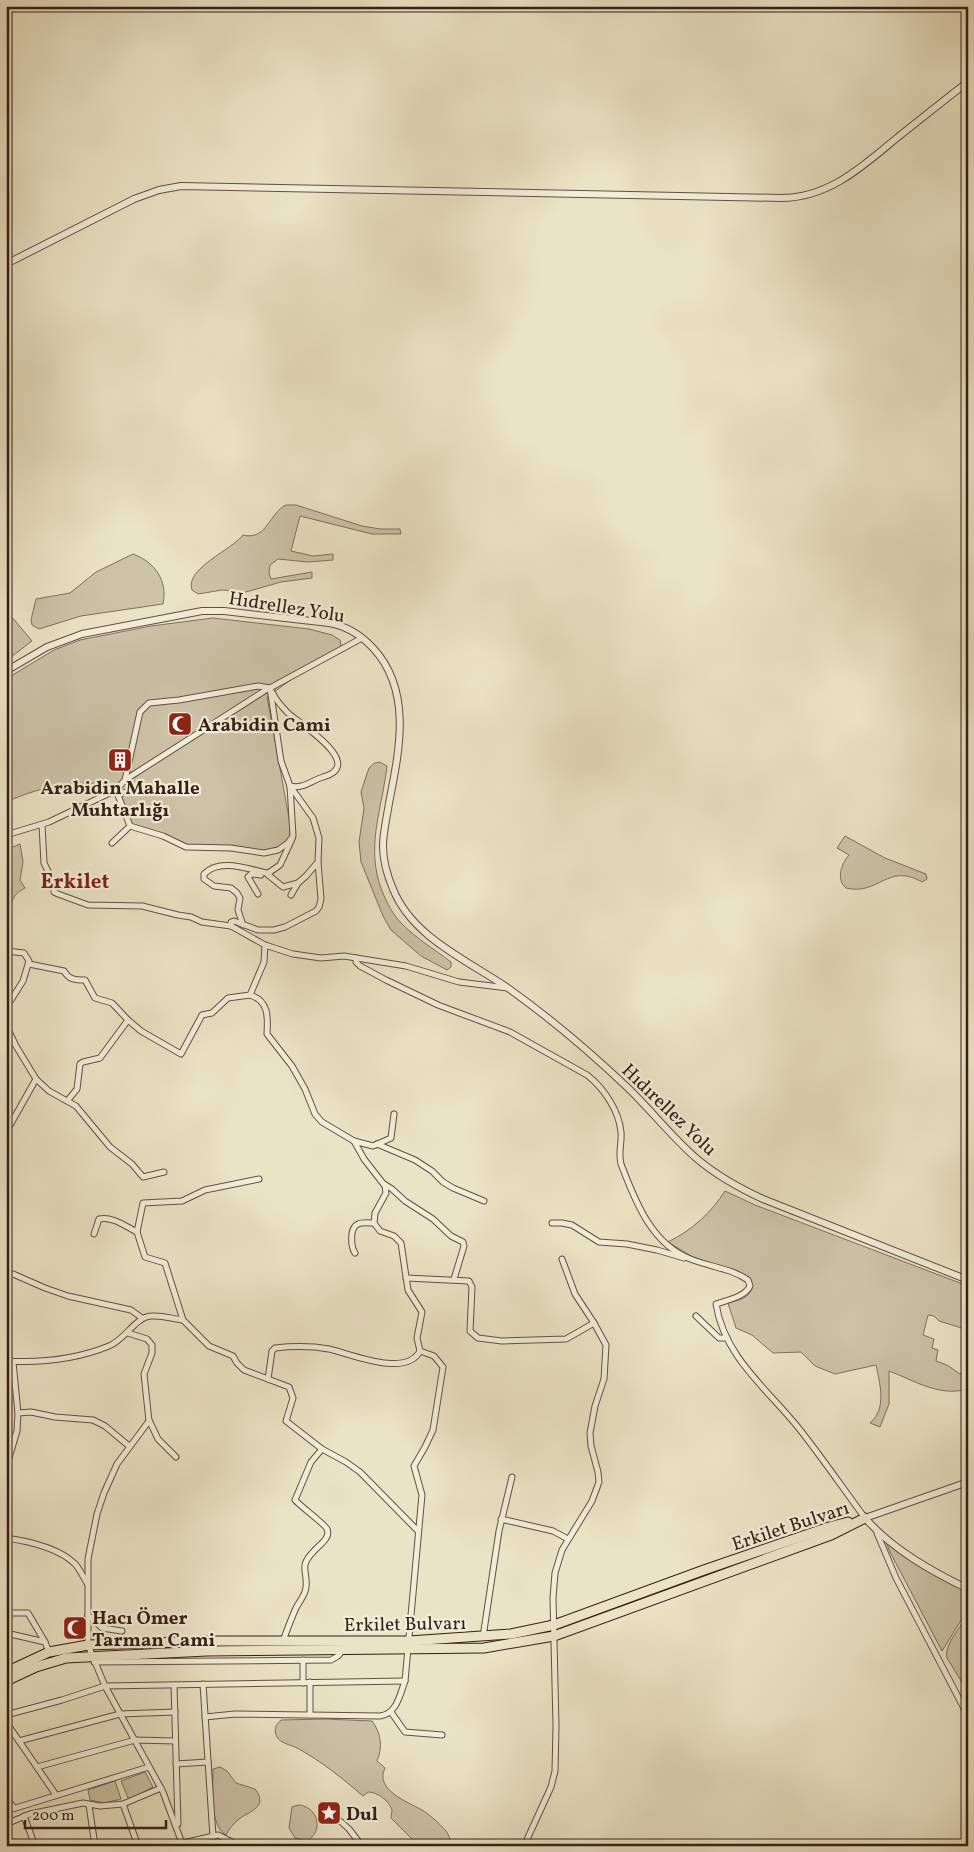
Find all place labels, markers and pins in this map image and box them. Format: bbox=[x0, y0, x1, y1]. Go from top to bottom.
mosque icon: Arabidin Cami bbox=[167, 711, 193, 737]
place label: Arabidin Cami bbox=[198, 713, 331, 739]
building icon: Arabidin Mahalle Muhtarlığı bbox=[107, 747, 133, 773]
place label: Arabidin Mahalle Muhtarlığı bbox=[40, 776, 200, 824]
place label: Hacı Ömer Tarman Cami bbox=[92, 1606, 216, 1654]
mosque icon: Hacı Ömer Tarman Cami bbox=[62, 1615, 88, 1641]
place icon: Dul bbox=[316, 1800, 342, 1826]
place label: Dul bbox=[346, 1802, 378, 1828]

